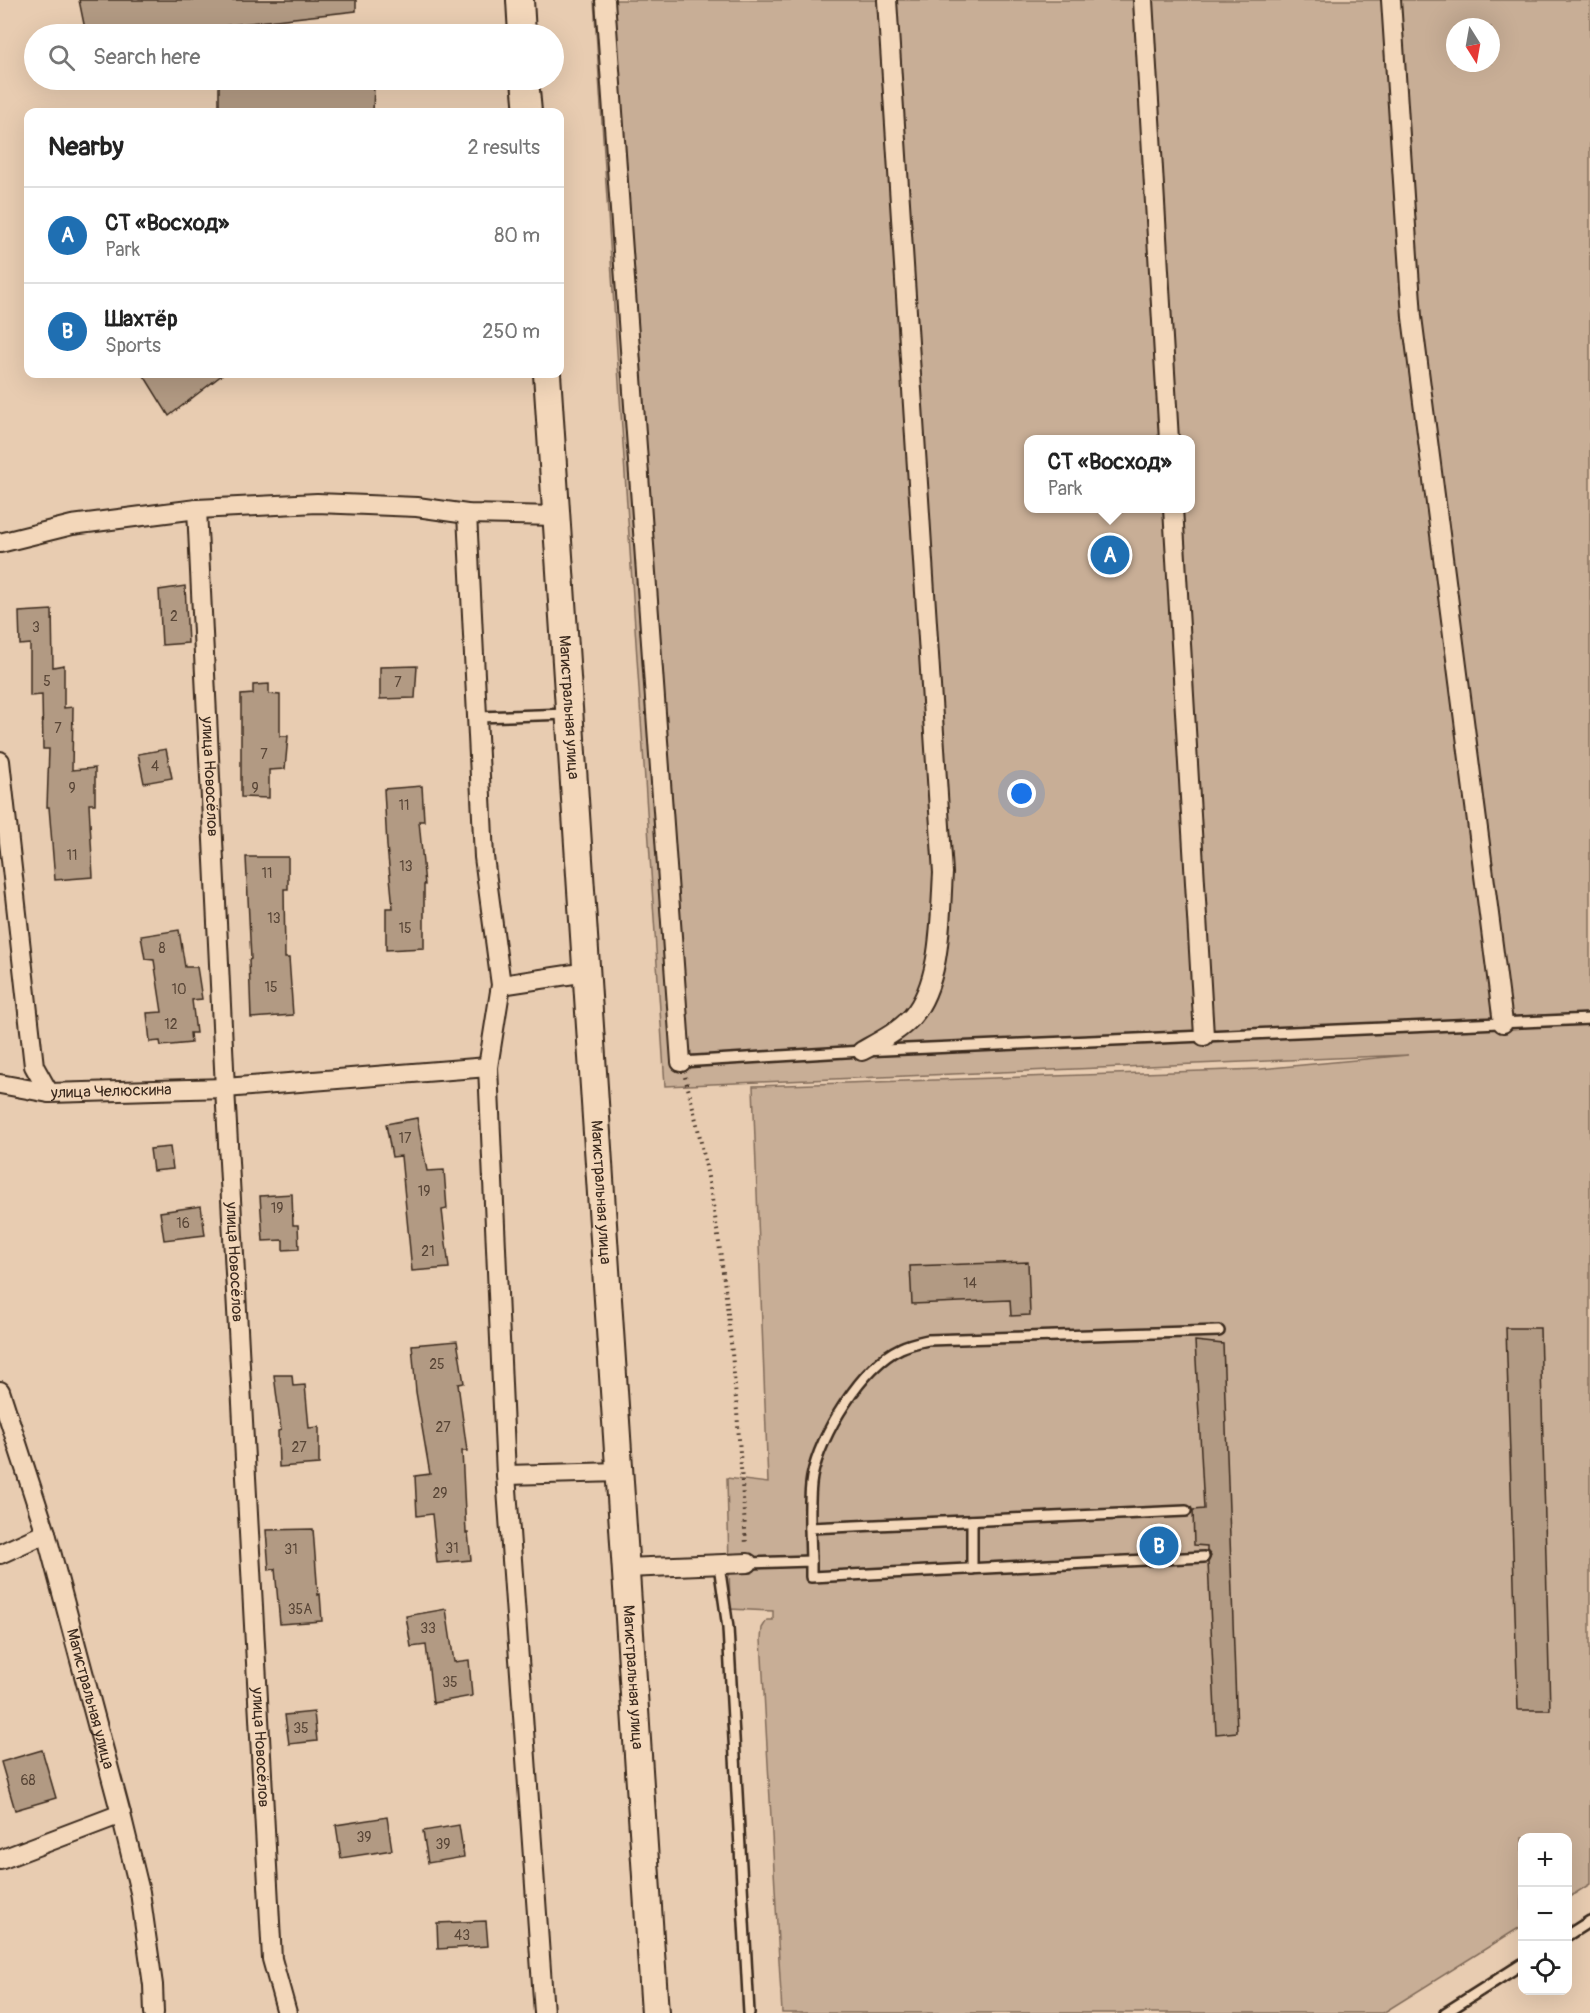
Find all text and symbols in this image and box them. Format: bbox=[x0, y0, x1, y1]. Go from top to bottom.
north arrow bbox=[1446, 18, 1500, 72]
search box bbox=[24, 24, 564, 90]
icon: search bbox=[45, 41, 78, 74]
text: Search here bbox=[93, 43, 200, 71]
text: Nearby bbox=[48, 131, 124, 163]
text: 2 results bbox=[468, 135, 540, 160]
text: СТ «Восход» bbox=[105, 209, 229, 237]
text: A bbox=[61, 223, 74, 248]
text: 80 m bbox=[494, 223, 540, 248]
text: Park bbox=[105, 237, 140, 262]
text: Шахтёр bbox=[105, 305, 178, 333]
text: B bbox=[62, 319, 73, 344]
text: 250 m bbox=[482, 319, 540, 344]
text: Sports bbox=[105, 333, 161, 358]
popup bbox=[1024, 435, 1195, 513]
text: СТ «Восход» bbox=[1047, 448, 1172, 476]
text: Park bbox=[1047, 476, 1082, 501]
pin: A bbox=[1090, 532, 1130, 578]
house number: 2 bbox=[170, 608, 178, 625]
house number: 3 bbox=[32, 619, 40, 636]
street label: Магистральная улица bbox=[554, 634, 584, 780]
house number: 5 bbox=[43, 673, 51, 690]
house number: 7 bbox=[394, 674, 402, 691]
street label: улица Новосёлов bbox=[197, 715, 223, 837]
house number: 7 bbox=[54, 720, 62, 737]
house number: 7 bbox=[260, 746, 268, 763]
house number: 4 bbox=[151, 758, 159, 775]
your location bbox=[1007, 779, 1036, 808]
house number: 9 bbox=[68, 780, 76, 797]
house number: 9 bbox=[251, 780, 259, 797]
house number: 11 bbox=[399, 797, 409, 814]
house number: 11 bbox=[67, 847, 77, 864]
house number: 13 bbox=[399, 858, 413, 875]
house number: 11 bbox=[262, 865, 272, 882]
house number: 13 bbox=[267, 910, 281, 927]
house number: 15 bbox=[398, 920, 412, 937]
house number: 8 bbox=[158, 940, 166, 957]
house number: 15 bbox=[264, 979, 278, 996]
house number: 10 bbox=[171, 981, 187, 998]
house number: 12 bbox=[164, 1016, 178, 1033]
street label: улица Челюскина bbox=[50, 1080, 172, 1103]
street label: Магистральная улица bbox=[586, 1119, 616, 1265]
house number: 17 bbox=[399, 1130, 412, 1147]
house number: 19 bbox=[418, 1183, 430, 1200]
street label: улица Новосёлов bbox=[221, 1200, 248, 1323]
house number: 19 bbox=[271, 1200, 283, 1217]
house number: 16 bbox=[176, 1215, 190, 1232]
house number: 21 bbox=[421, 1243, 435, 1260]
house number: 14 bbox=[963, 1275, 977, 1292]
house number: 25 bbox=[429, 1356, 445, 1373]
house number: 27 bbox=[435, 1419, 451, 1436]
house number: 27 bbox=[291, 1439, 307, 1456]
house number: 29 bbox=[432, 1485, 448, 1502]
pin: B bbox=[1140, 1524, 1178, 1568]
house number: 31 bbox=[445, 1540, 459, 1557]
house number: 31 bbox=[284, 1541, 298, 1558]
house number: 35А bbox=[288, 1601, 312, 1618]
street label: Магистральная улица bbox=[618, 1604, 648, 1750]
house number: 33 bbox=[420, 1620, 436, 1637]
street label: Магистральная улица bbox=[62, 1627, 119, 1771]
house number: 35 bbox=[442, 1674, 458, 1691]
street label: улица Новосёлов bbox=[247, 1686, 274, 1808]
house number: 35 bbox=[293, 1720, 309, 1737]
house number: 68 bbox=[20, 1772, 36, 1789]
house number: 39 bbox=[356, 1829, 372, 1846]
map controls bbox=[1518, 1833, 1572, 1995]
button: + bbox=[1518, 1833, 1572, 1887]
house number: 39 bbox=[435, 1836, 451, 1853]
button: − bbox=[1518, 1887, 1572, 1941]
house number: 43 bbox=[454, 1927, 470, 1944]
button: locate bbox=[1518, 1941, 1572, 1995]

